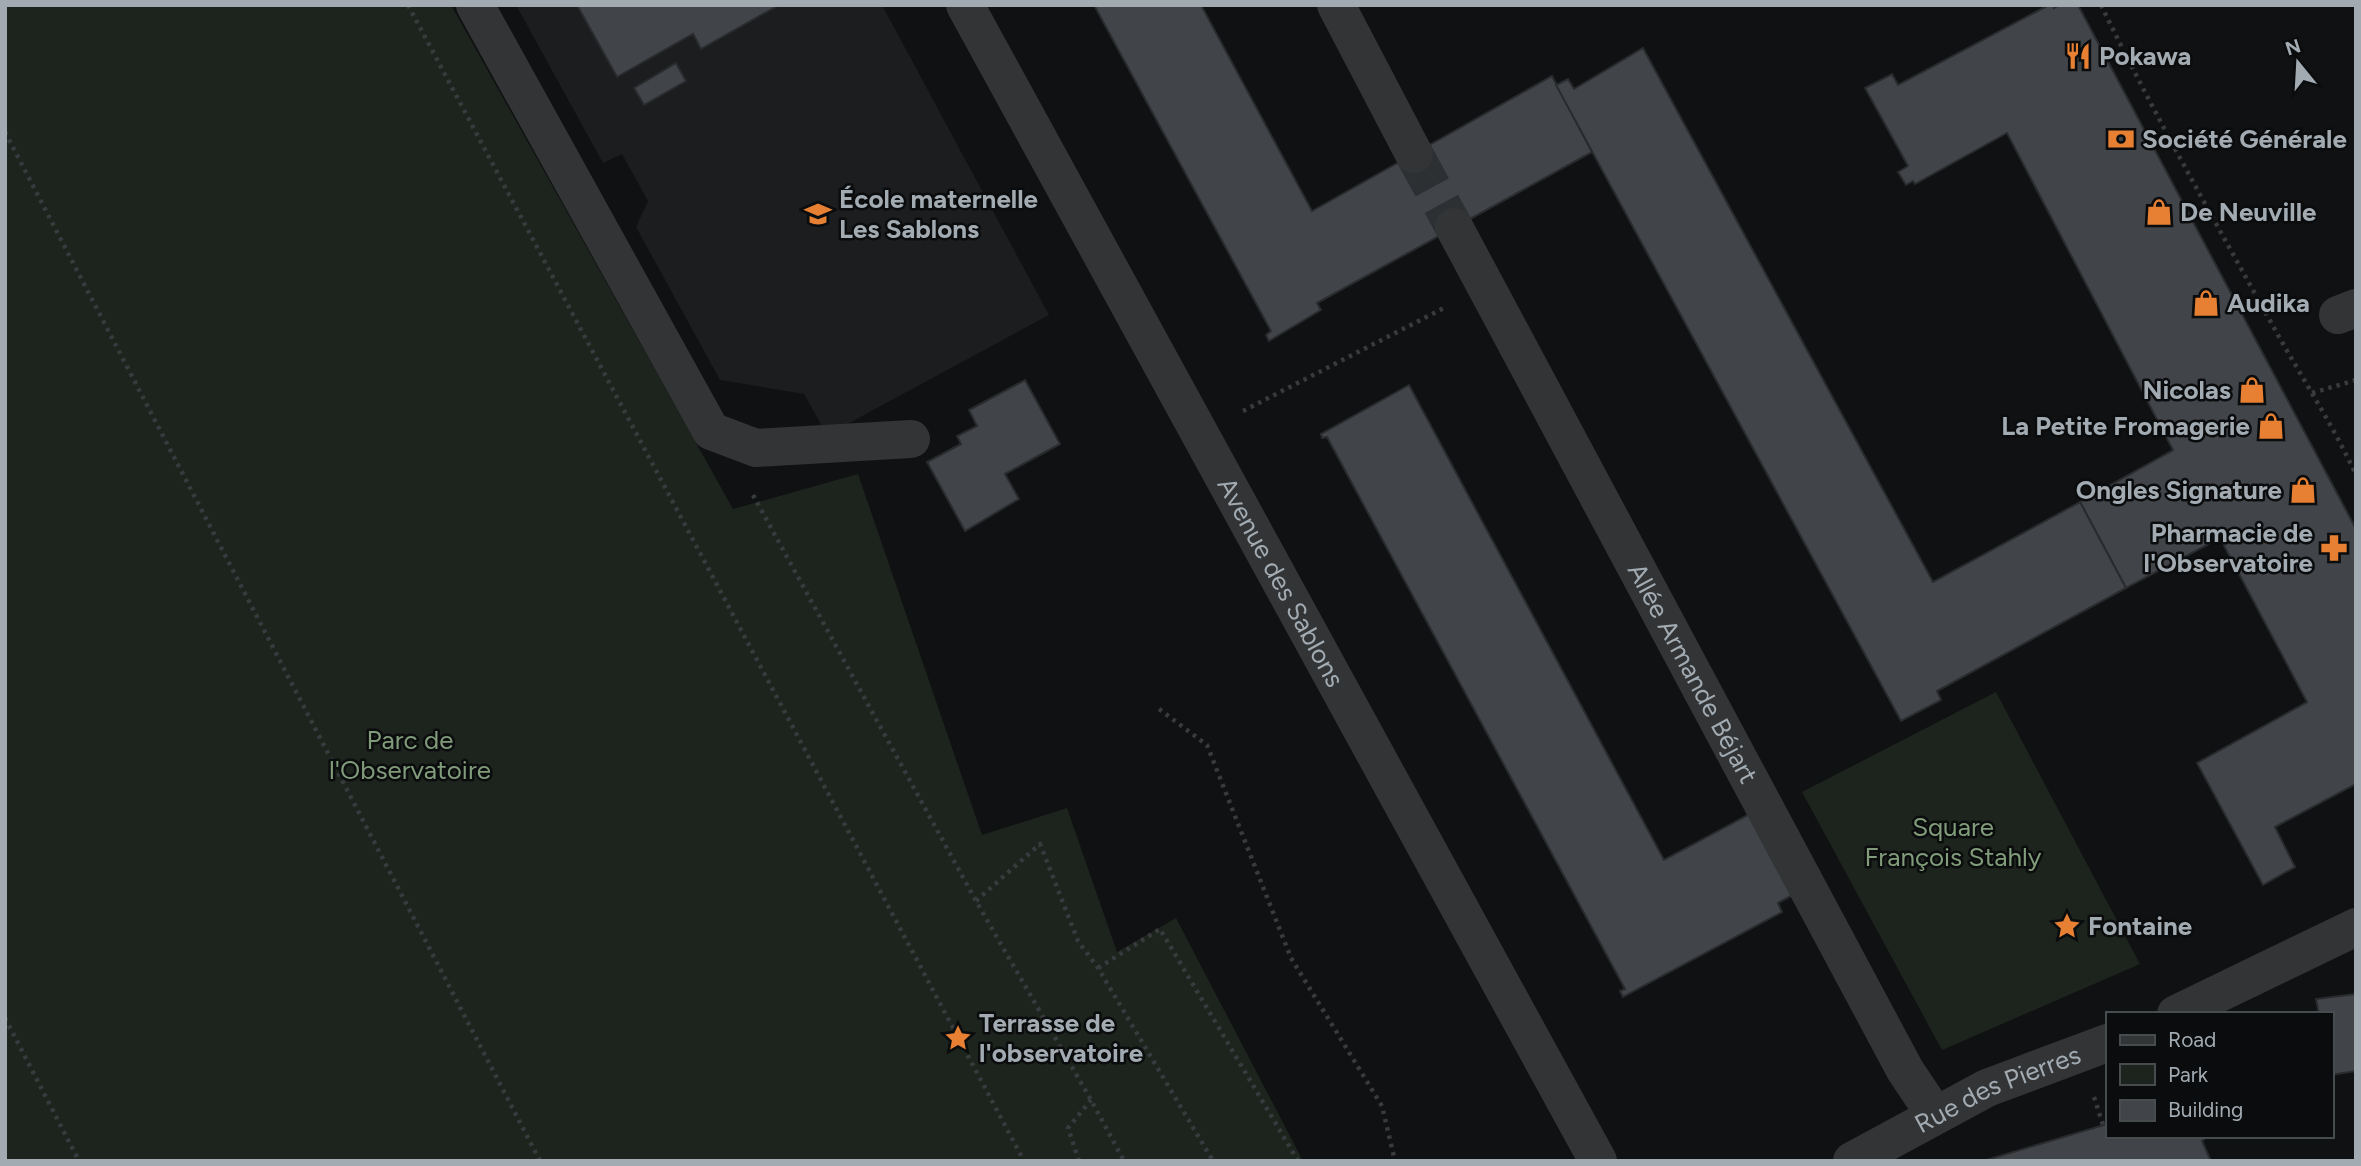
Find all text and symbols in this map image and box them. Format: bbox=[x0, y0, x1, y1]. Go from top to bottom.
north arrow bbox=[2263, 28, 2333, 98]
text: N bbox=[2282, 34, 2303, 61]
place label: Pokawa bbox=[2099, 40, 2191, 72]
restaurant icon: Pokawa bbox=[2063, 41, 2093, 71]
place label: Société Générale bbox=[2142, 123, 2347, 155]
bank icon: Société Générale bbox=[2106, 124, 2136, 154]
place label: École maternelle Les Sablons bbox=[839, 183, 1038, 245]
place label: De Neuville bbox=[2180, 196, 2317, 228]
shop icon: De Neuville bbox=[2144, 197, 2174, 227]
school or university icon: École maternelle Les Sablons bbox=[803, 199, 833, 229]
place label: Audika bbox=[2227, 287, 2310, 319]
shop icon: Audika bbox=[2191, 288, 2221, 318]
place label: Nicolas bbox=[2142, 374, 2231, 406]
shop icon: Nicolas bbox=[2237, 375, 2267, 405]
place label: La Petite Fromagerie bbox=[2001, 410, 2250, 442]
shop icon: La Petite Fromagerie bbox=[2256, 411, 2286, 441]
street label: Avenue des Sablons bbox=[1211, 472, 1351, 693]
place label: Ongles Signature bbox=[2076, 474, 2282, 506]
shop icon: Ongles Signature bbox=[2288, 475, 2318, 505]
place label: Pharmacie de l'Observatoire bbox=[2144, 517, 2313, 579]
pharmacy icon: Pharmacie de l'Observatoire bbox=[2319, 533, 2349, 563]
street label: Allée Armande Béjart bbox=[1621, 558, 1765, 789]
park label: Parc de l'Observatoire bbox=[329, 724, 491, 786]
park label: Square François Stahly bbox=[1864, 811, 2042, 873]
place label: Fontaine bbox=[2088, 910, 2192, 942]
place icon: Fontaine bbox=[2052, 911, 2082, 941]
place label: Terrasse de l'observatoire bbox=[979, 1007, 1143, 1069]
legend bbox=[2106, 1012, 2333, 1138]
place icon: Terrasse de l'observatoire bbox=[943, 1023, 973, 1053]
text: Road bbox=[2168, 1027, 2216, 1052]
street label: Rue des Pierres bbox=[1909, 1038, 2085, 1140]
text: Park bbox=[2168, 1062, 2209, 1087]
text: Building bbox=[2168, 1097, 2243, 1122]

